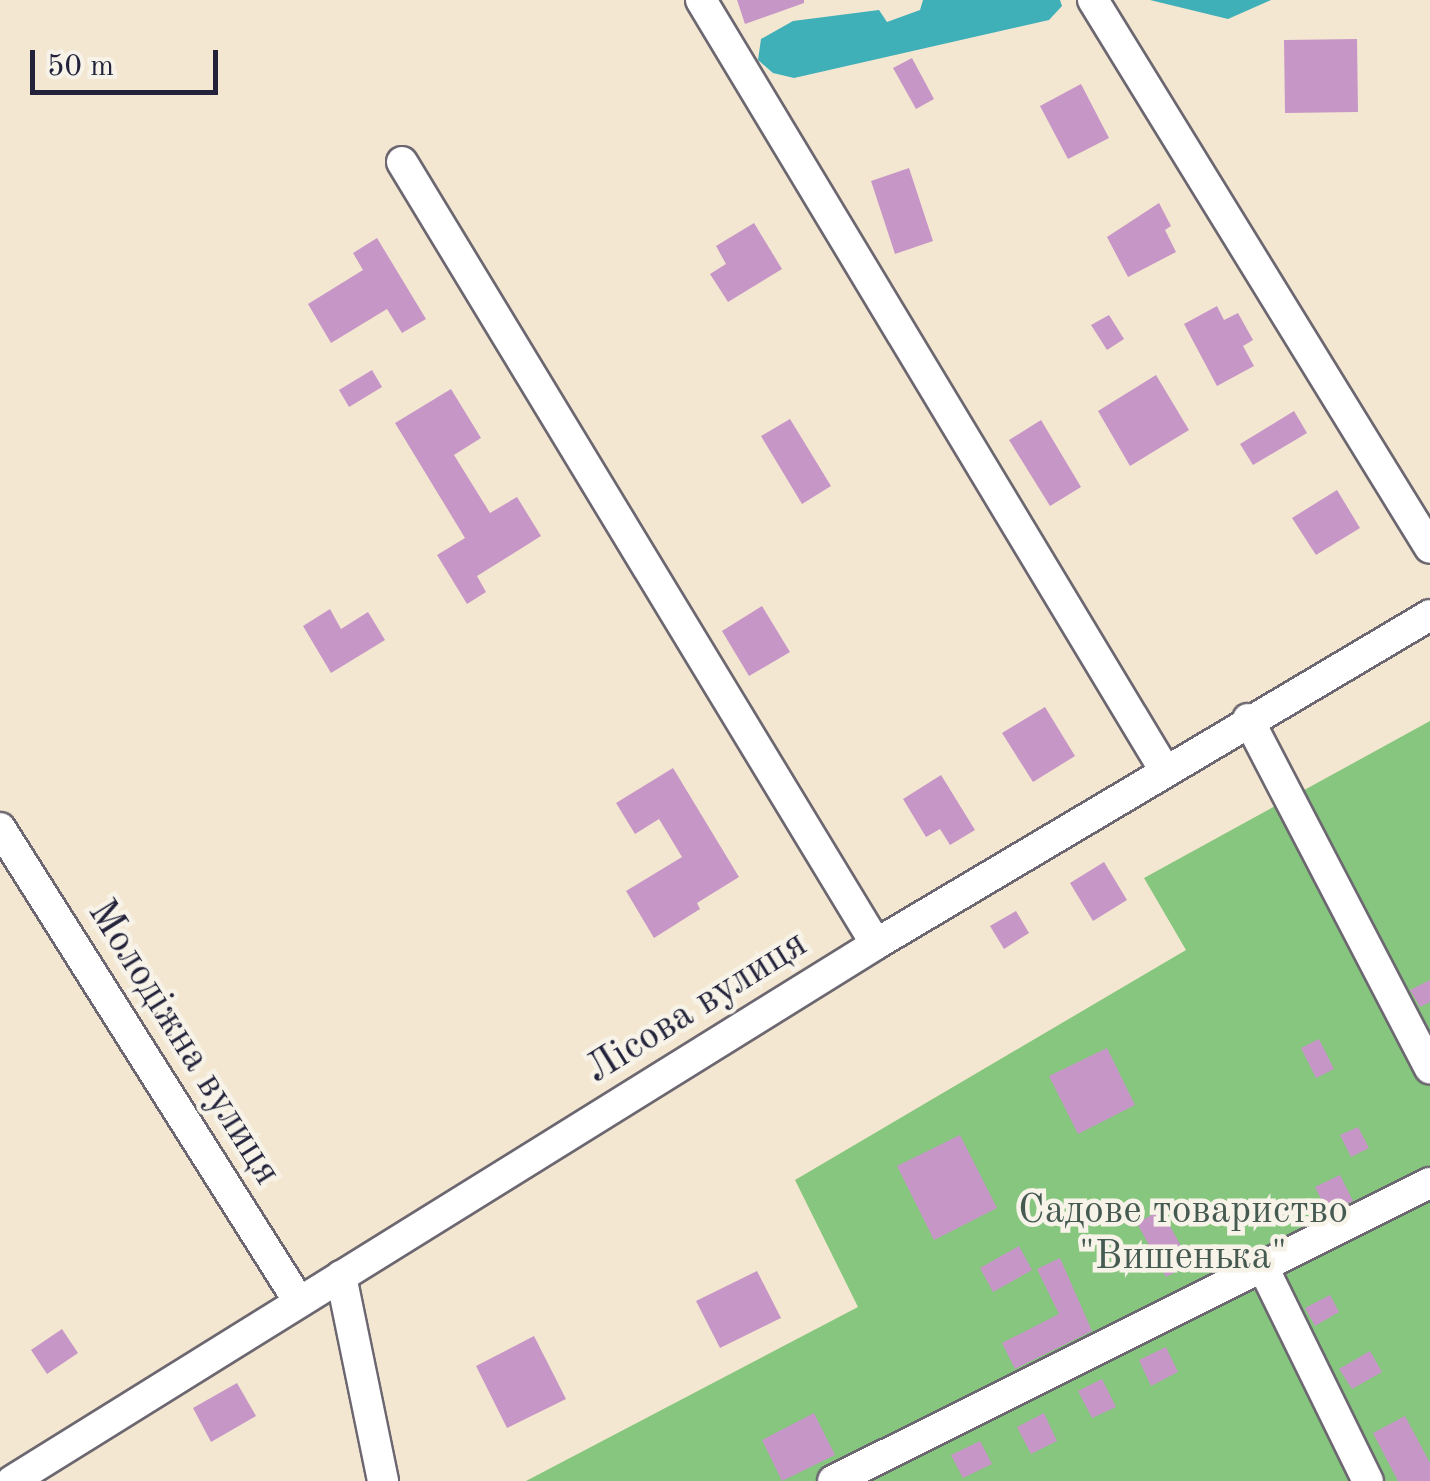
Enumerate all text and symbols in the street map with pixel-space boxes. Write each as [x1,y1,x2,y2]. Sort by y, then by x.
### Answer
scale bar [35,30,222,92]
text: 50 m [47,52,114,82]
street label: Молодіжна вулиця [76,892,290,1194]
street label: Лісова вулиця [577,921,817,1095]
park label: Садове товариство "Вишенька" [1018,1188,1348,1282]

